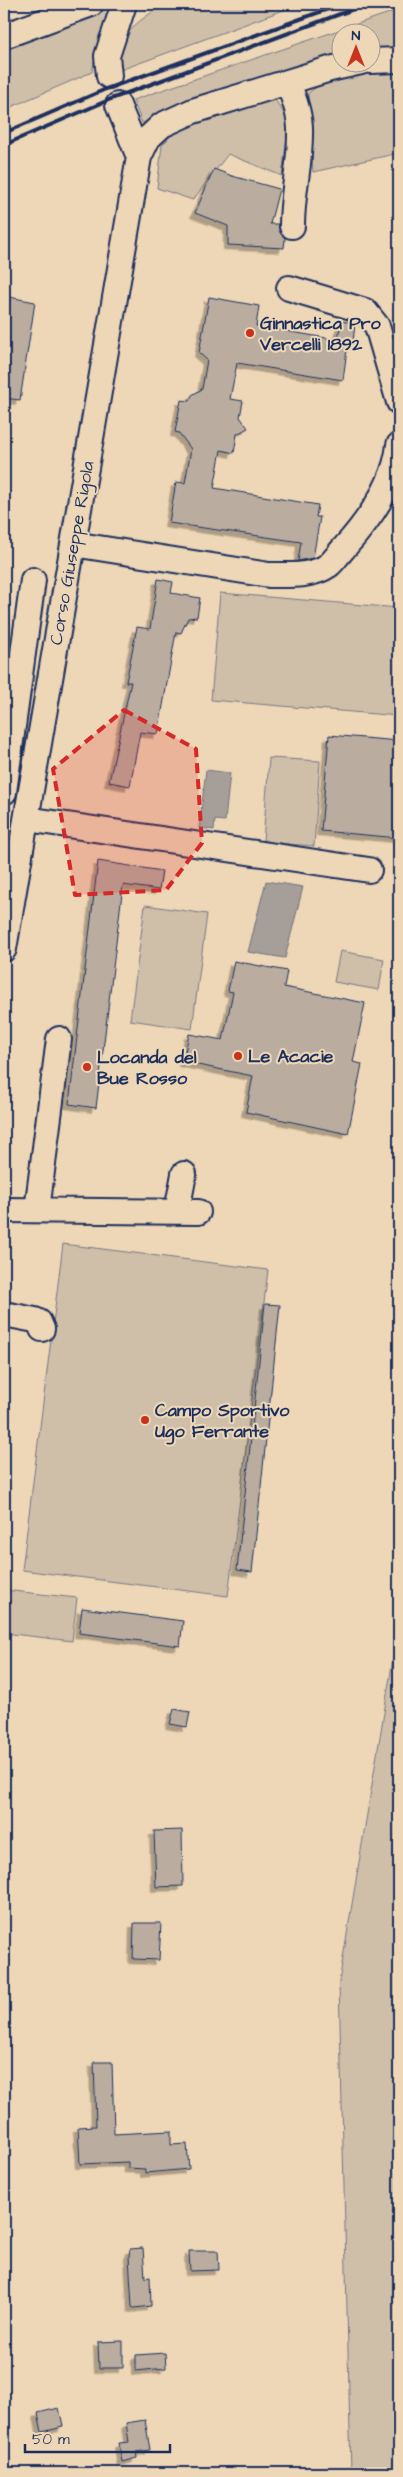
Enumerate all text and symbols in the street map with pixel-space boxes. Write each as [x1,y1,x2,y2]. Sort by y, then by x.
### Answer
north arrow [330,22,380,72]
text: N [352,26,361,46]
place label: Ginnastica Pro Vercelli 1892 [259,311,382,357]
marker: Ginnastica Pro Vercelli 1892 [244,327,256,339]
street label: Corso Giuseppe Rigola [44,459,101,647]
place label: Le Acacie [248,1044,334,1069]
place label: Locanda del Bue Rosso [97,1045,197,1091]
marker: Le Acacie [232,1050,244,1062]
marker: Locanda del Bue Rosso [81,1061,93,1073]
place label: Campo Sportivo Ugo Ferrante [155,1398,290,1445]
marker: Campo Sportivo Ugo Ferrante [139,1414,151,1426]
scale bar [25,2422,170,2454]
text: 50 m [32,2429,70,2450]

